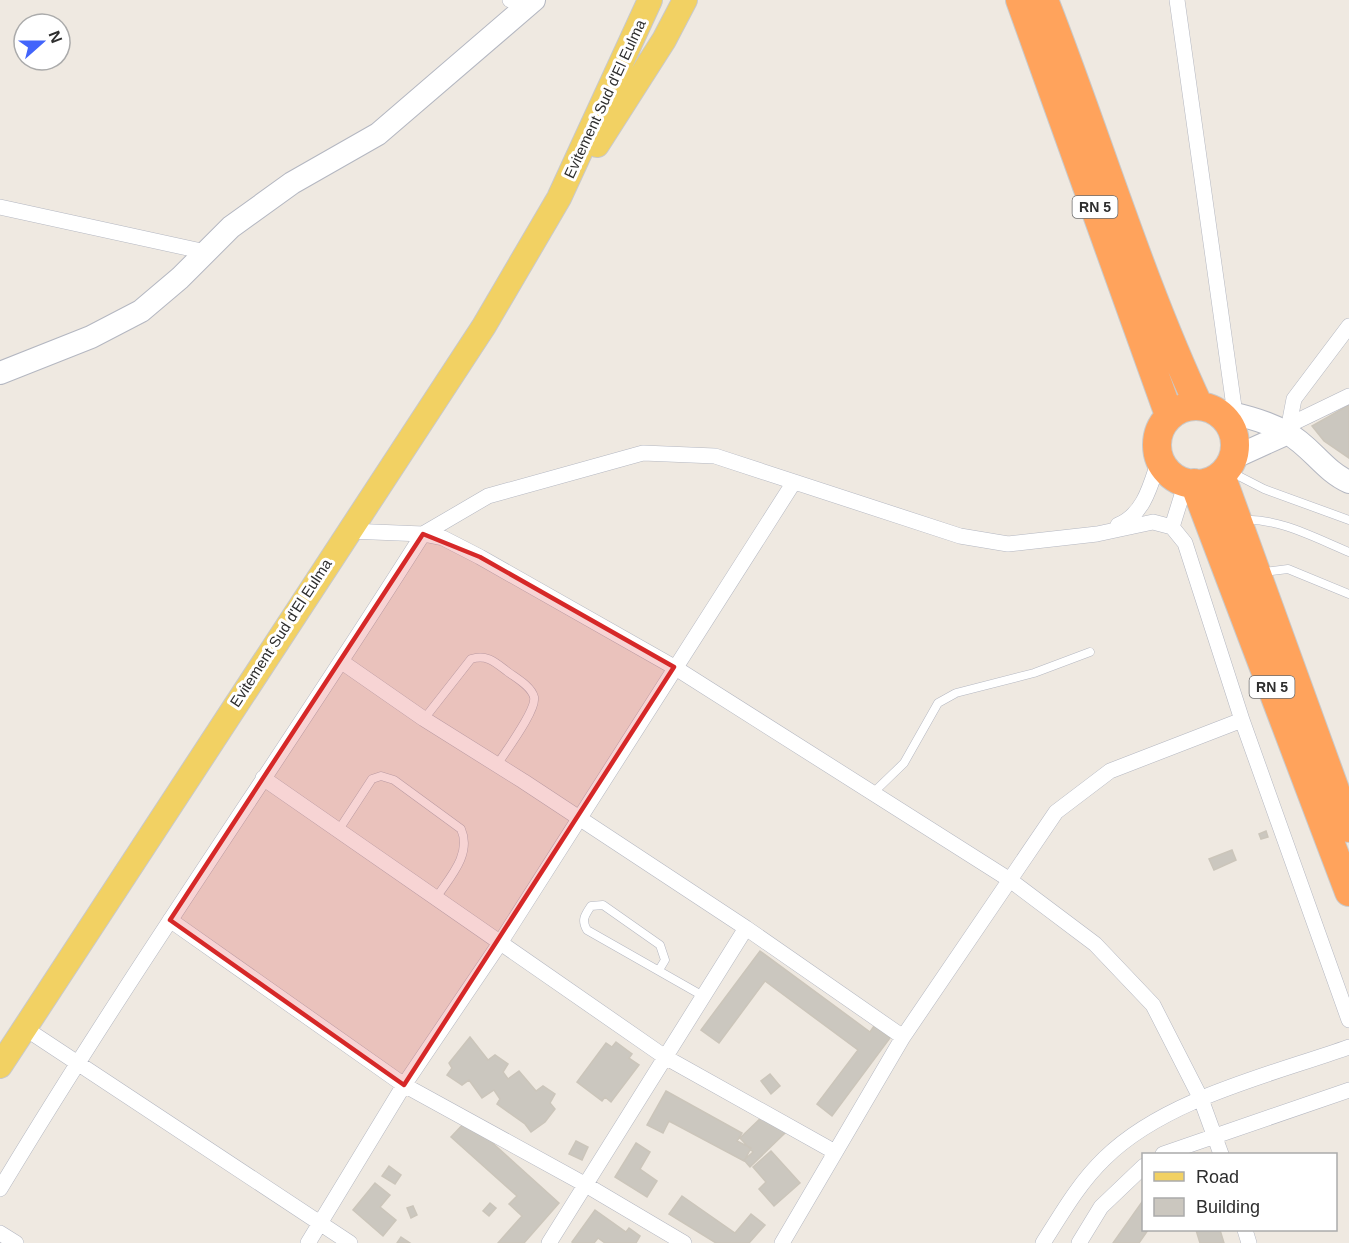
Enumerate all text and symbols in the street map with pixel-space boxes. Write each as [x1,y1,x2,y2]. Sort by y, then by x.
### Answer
north arrow [12,12,72,72]
street label: Evitement Sud d'El Eulma [560,16,649,181]
text: N [46,28,66,45]
road number: RN 5 [1072,196,1118,218]
street label: Evitement Sud d'El Eulma [226,555,335,710]
road number: RN 5 [1250,676,1294,698]
legend [1142,1153,1337,1231]
text: Road [1196,1167,1239,1187]
text: Building [1196,1197,1260,1217]

